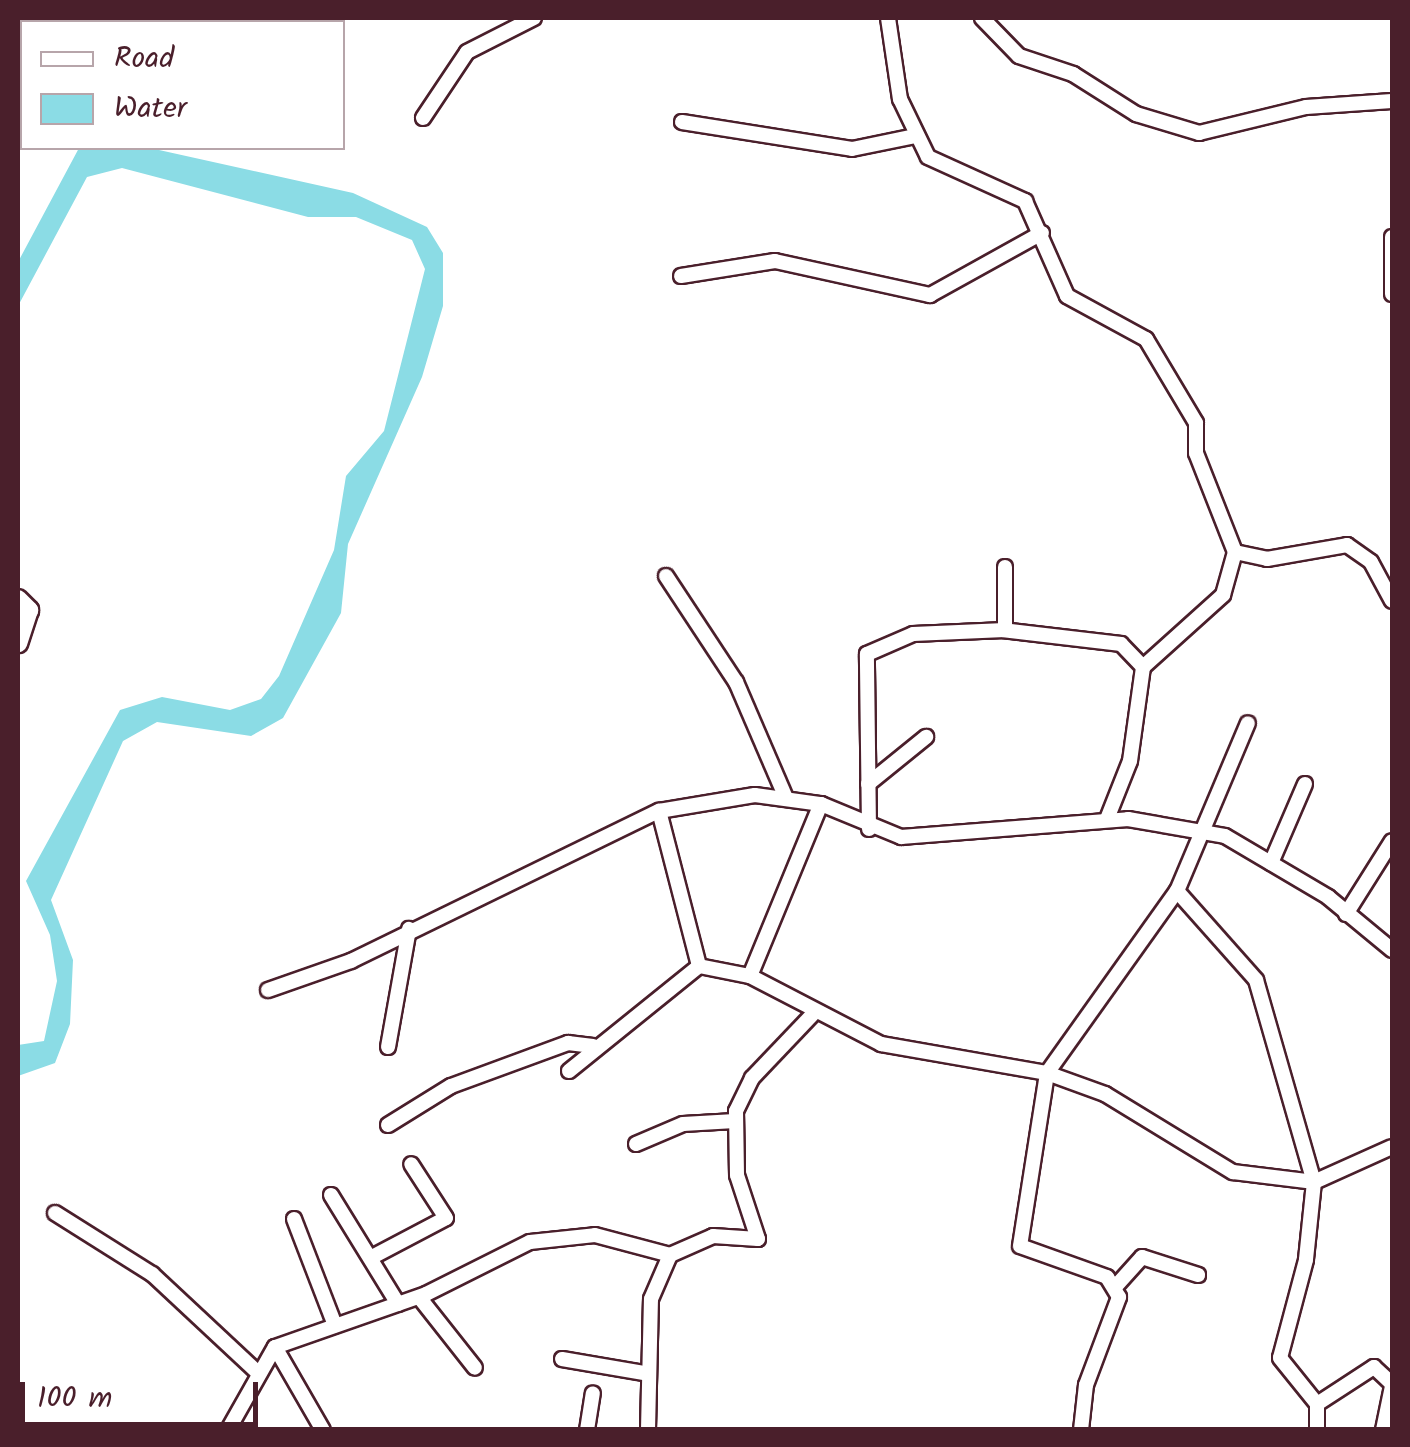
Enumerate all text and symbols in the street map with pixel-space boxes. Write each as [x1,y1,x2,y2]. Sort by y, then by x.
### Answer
legend [20,20,345,150]
text: Road [114,35,174,83]
text: Water [114,85,187,133]
scale bar [25,1362,262,1424]
text: 100 m [37,1375,112,1423]

